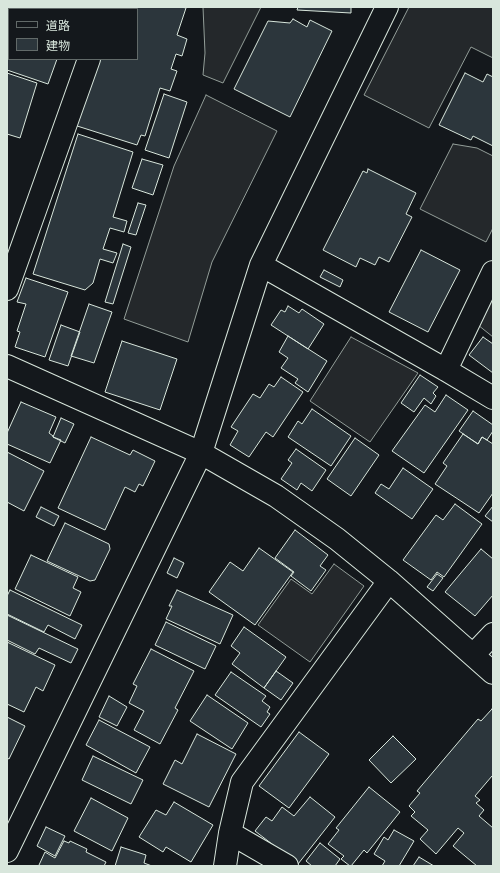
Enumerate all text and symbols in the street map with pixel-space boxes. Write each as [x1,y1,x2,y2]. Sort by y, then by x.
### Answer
legend [8,8,138,60]
text: 道路 [46,18,70,33]
text: 建物 [46,38,70,53]

